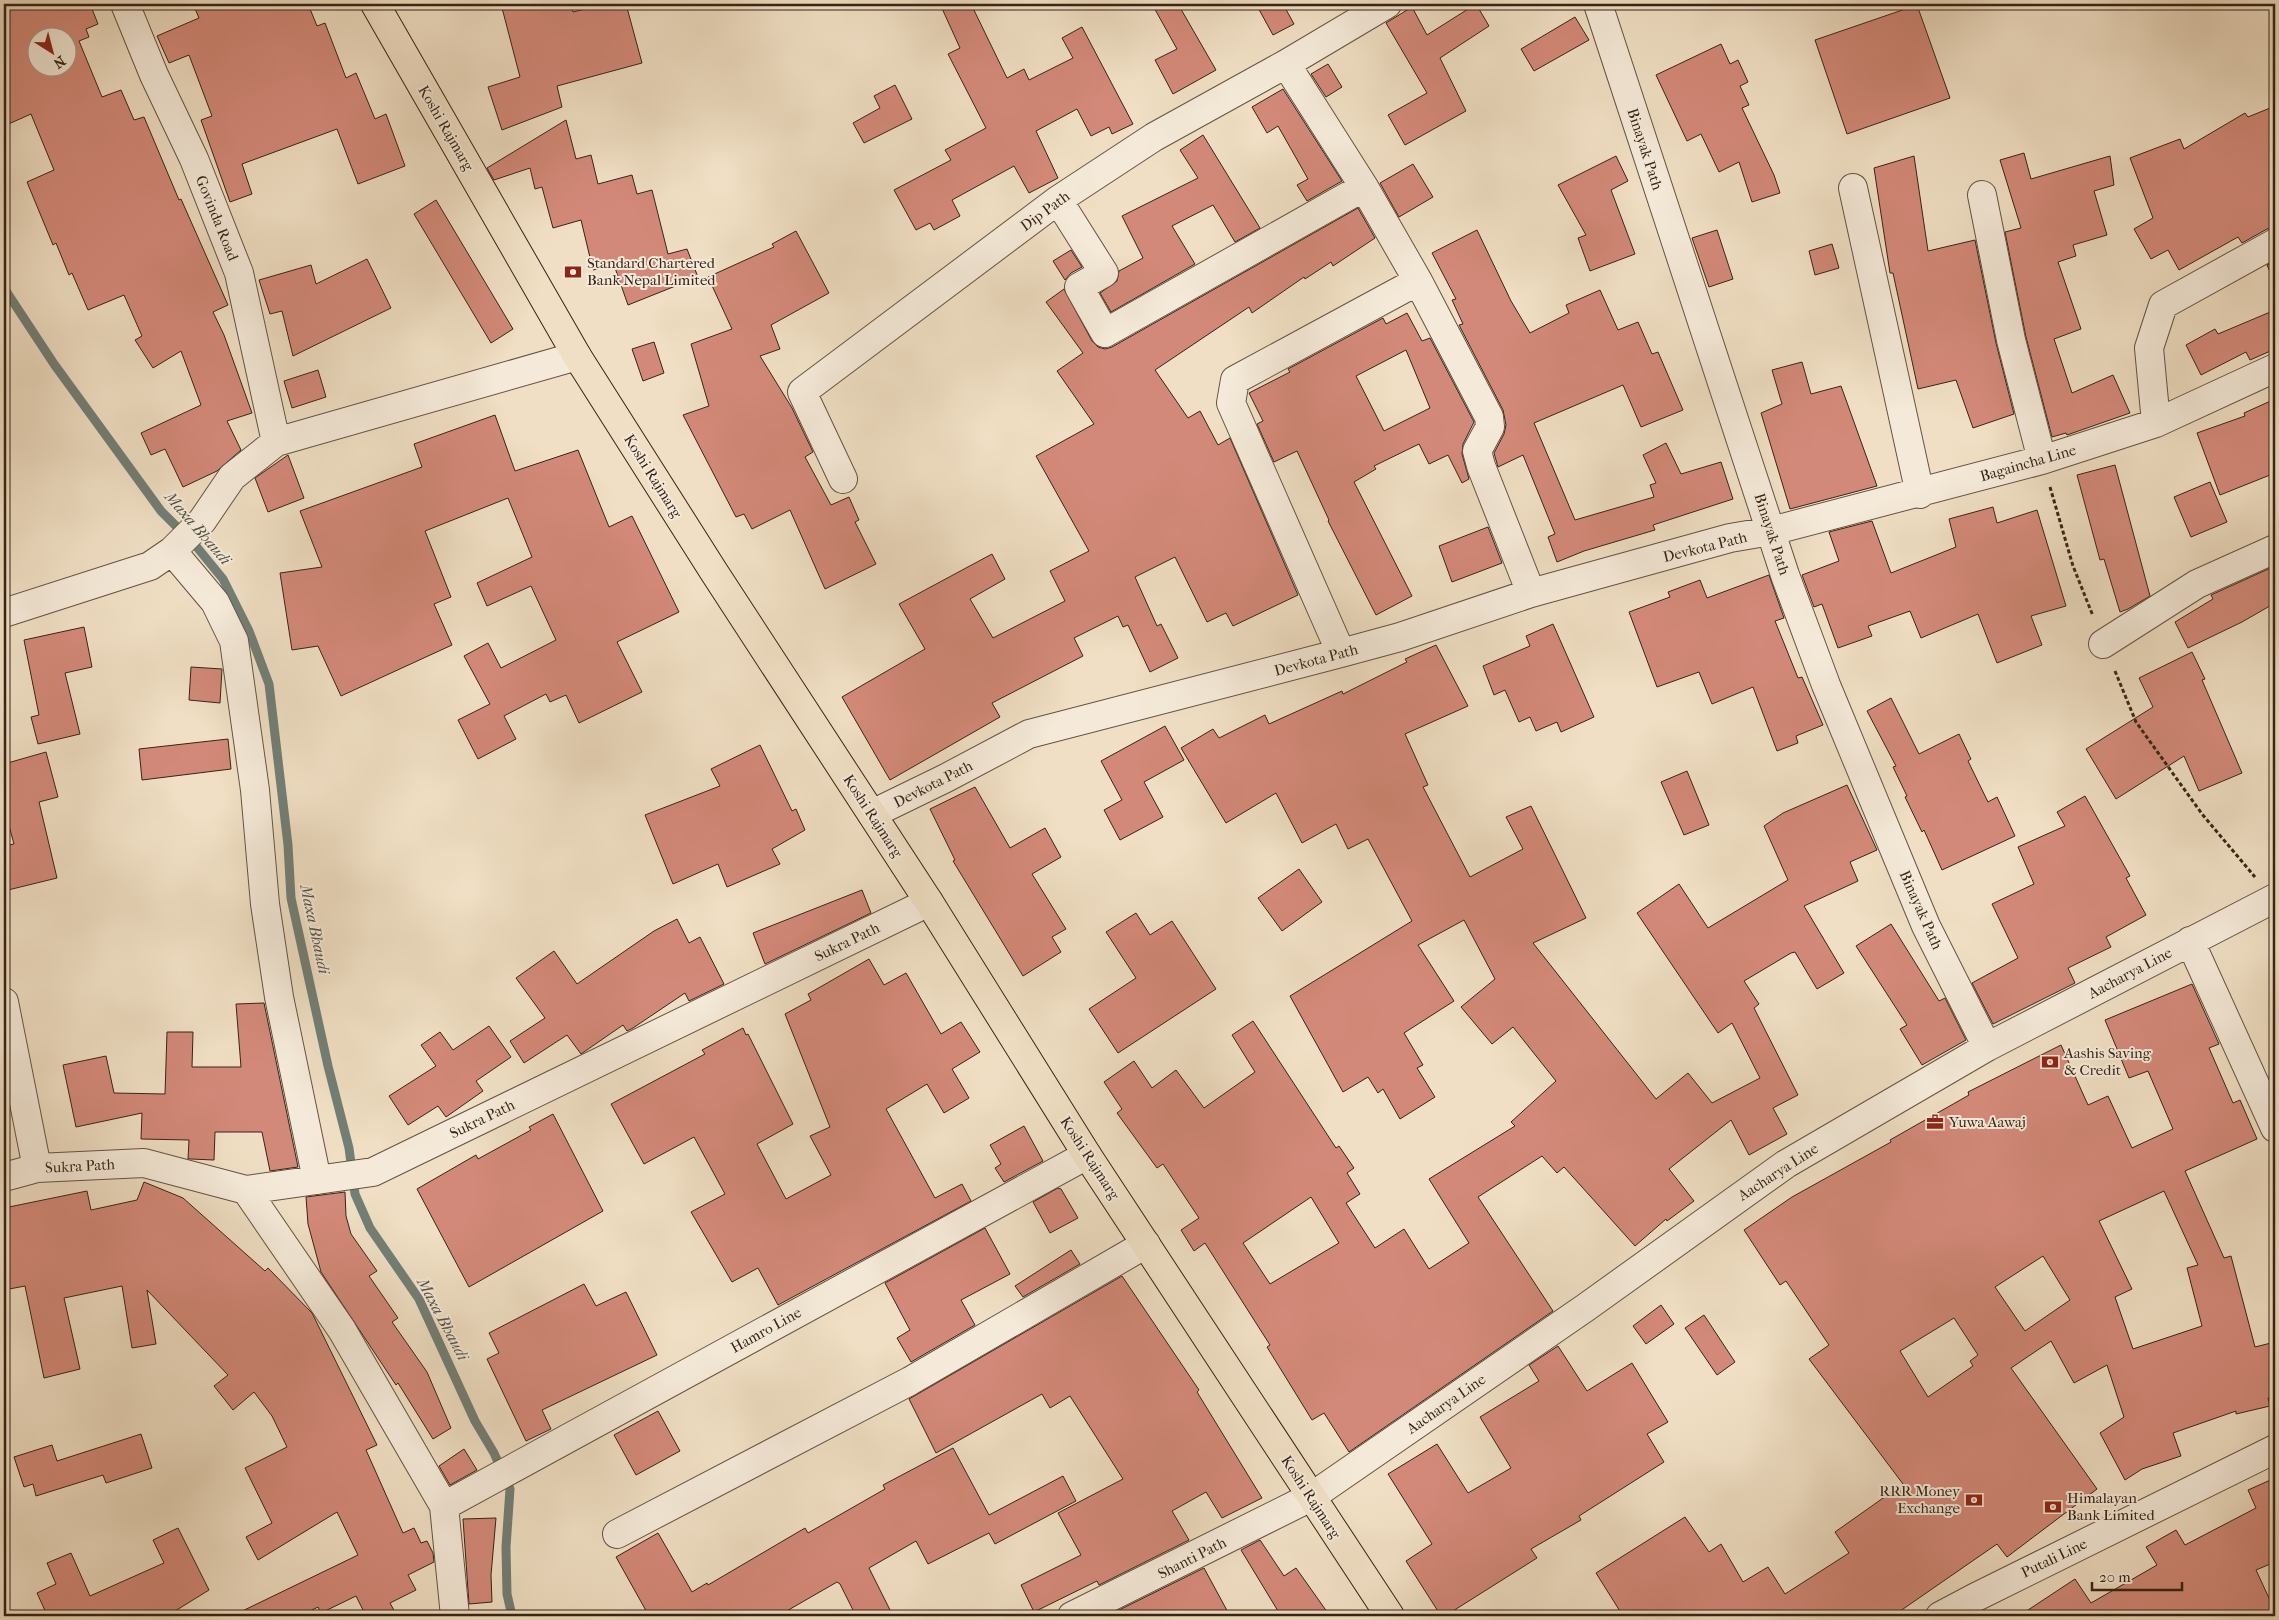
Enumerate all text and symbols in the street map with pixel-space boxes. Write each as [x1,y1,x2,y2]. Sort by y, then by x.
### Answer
north arrow [28,28,78,78]
text: N [50,52,69,72]
street label: Koshi Rajmarg [414,82,478,175]
street label: Binayak Path [1623,106,1667,193]
street label: Govinda Road [192,173,243,264]
street label: Dip Path [1017,187,1074,235]
place label: Standard Chartered Bank Nepal Limited [587,254,716,289]
bank icon: Standard Chartered Bank Nepal Limited [563,262,583,282]
street label: Koshi Rajmarg [620,431,686,522]
street label: Bagaincha Line [1978,440,2079,485]
water label: Maxa Bhaudi [160,487,236,570]
street label: Binayak Path [1750,491,1794,578]
street label: Devkota Path [1661,528,1750,566]
street label: Devkota Path [1272,640,1361,680]
street label: Devkota Path [891,756,976,812]
street label: Koshi Rajmarg [839,771,907,862]
street label: Binayak Path [1896,868,1947,953]
water label: Maxa Bhaudi [296,882,334,977]
street label: Sukra Path [812,918,883,965]
street label: Aacharya Line [2084,943,2176,1003]
place label: Aashis Saving & Credit [2063,1044,2152,1079]
bank icon: Aashis Saving & Credit [2040,1052,2060,1072]
street label: Sukra Path [447,1095,518,1142]
office icon: Yuwa Aawaj [1925,1112,1945,1132]
street label: Koshi Rajmarg [1056,1113,1124,1204]
place label: Yuwa Aawaj [1948,1113,2026,1131]
street label: Aacharya Line [1734,1139,1822,1205]
street label: Sukra Path [45,1155,116,1177]
water label: Maxa Bhaudi [413,1274,473,1365]
street label: Hamro Line [728,1303,805,1357]
street label: Aacharya Line [1402,1370,1489,1438]
street label: Koshi Rajmarg [1277,1452,1345,1543]
place label: RRR Money Exchange [1879,1482,1961,1517]
place label: Himalayan Bank Limited [2067,1489,2155,1524]
bank icon: RRR Money Exchange [1964,1490,1984,1510]
bank icon: Himalayan Bank Limited [2043,1497,2063,1517]
street label: Shanti Path [1155,1533,1230,1583]
street label: Putali Line [2018,1534,2090,1582]
scale bar [2092,1560,2182,1592]
text: 20 m [2099,1568,2131,1586]

